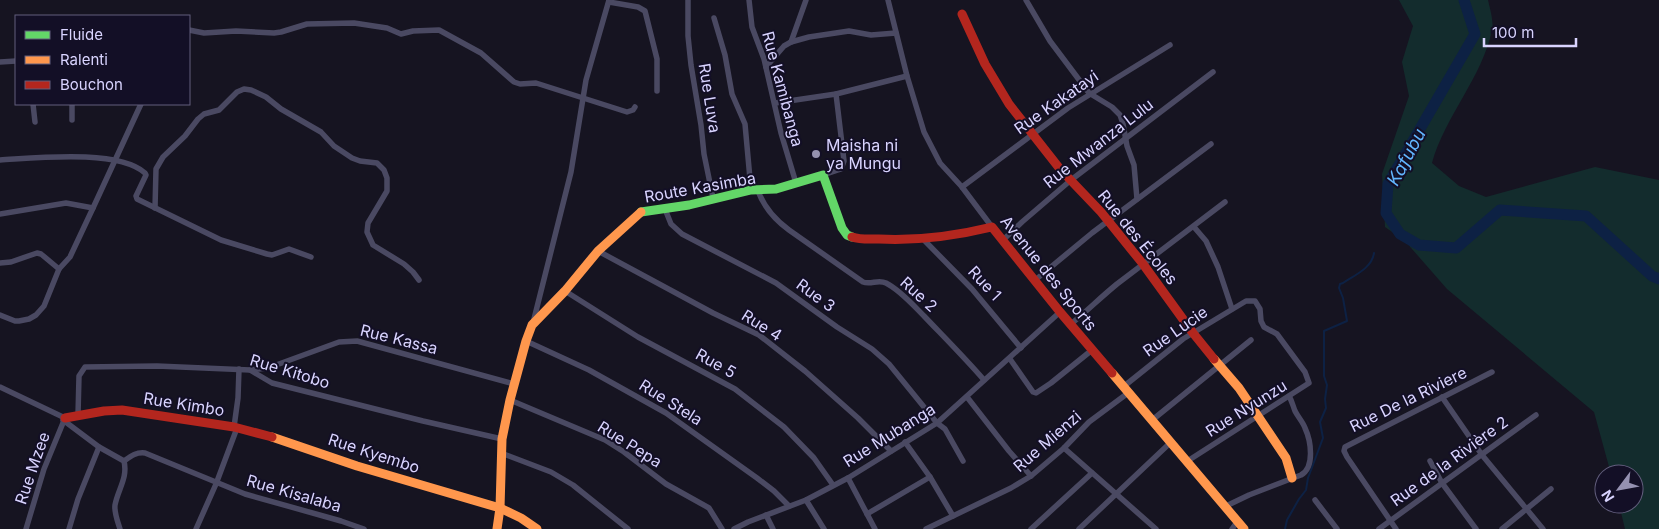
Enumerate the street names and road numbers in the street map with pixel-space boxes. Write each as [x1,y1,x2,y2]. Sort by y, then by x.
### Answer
street label: Rue Kamibanga [758,29,808,149]
street label: Rue Luva [695,62,725,134]
street label: Rue Kakatayi [1010,66,1102,138]
street label: Rue Mwanza Lulu [1039,94,1157,192]
street label: Route Kasimba [643,167,757,207]
street label: Rue des Écoles [1094,186,1182,288]
street label: Avenue des Sports [996,211,1102,335]
street label: Rue 1 [964,262,1006,304]
street label: Rue 2 [896,272,942,316]
street label: Rue 3 [793,274,839,316]
street label: Rue Lucie [1139,301,1211,361]
street label: Rue 4 [738,305,786,345]
street label: Rue Kassa [358,320,440,358]
street label: Rue 5 [692,344,740,382]
street label: Rue Kitobo [248,349,332,393]
street label: Rue De la Riviere [1346,362,1470,436]
street label: Rue Stela [636,375,706,429]
street label: Rue Nyunzu [1202,375,1290,441]
street label: Rue Kimbo [142,388,226,420]
street label: Rue Mubanga [839,399,939,471]
street label: Rue Mienzi [1009,406,1085,476]
street label: Rue de la Rivière 2 [1386,412,1512,510]
street label: Rue Pepa [594,416,666,472]
street label: Rue Mzee [10,429,54,507]
street label: Rue Kyembo [326,429,422,477]
street label: Rue Kisalaba [244,470,344,516]

